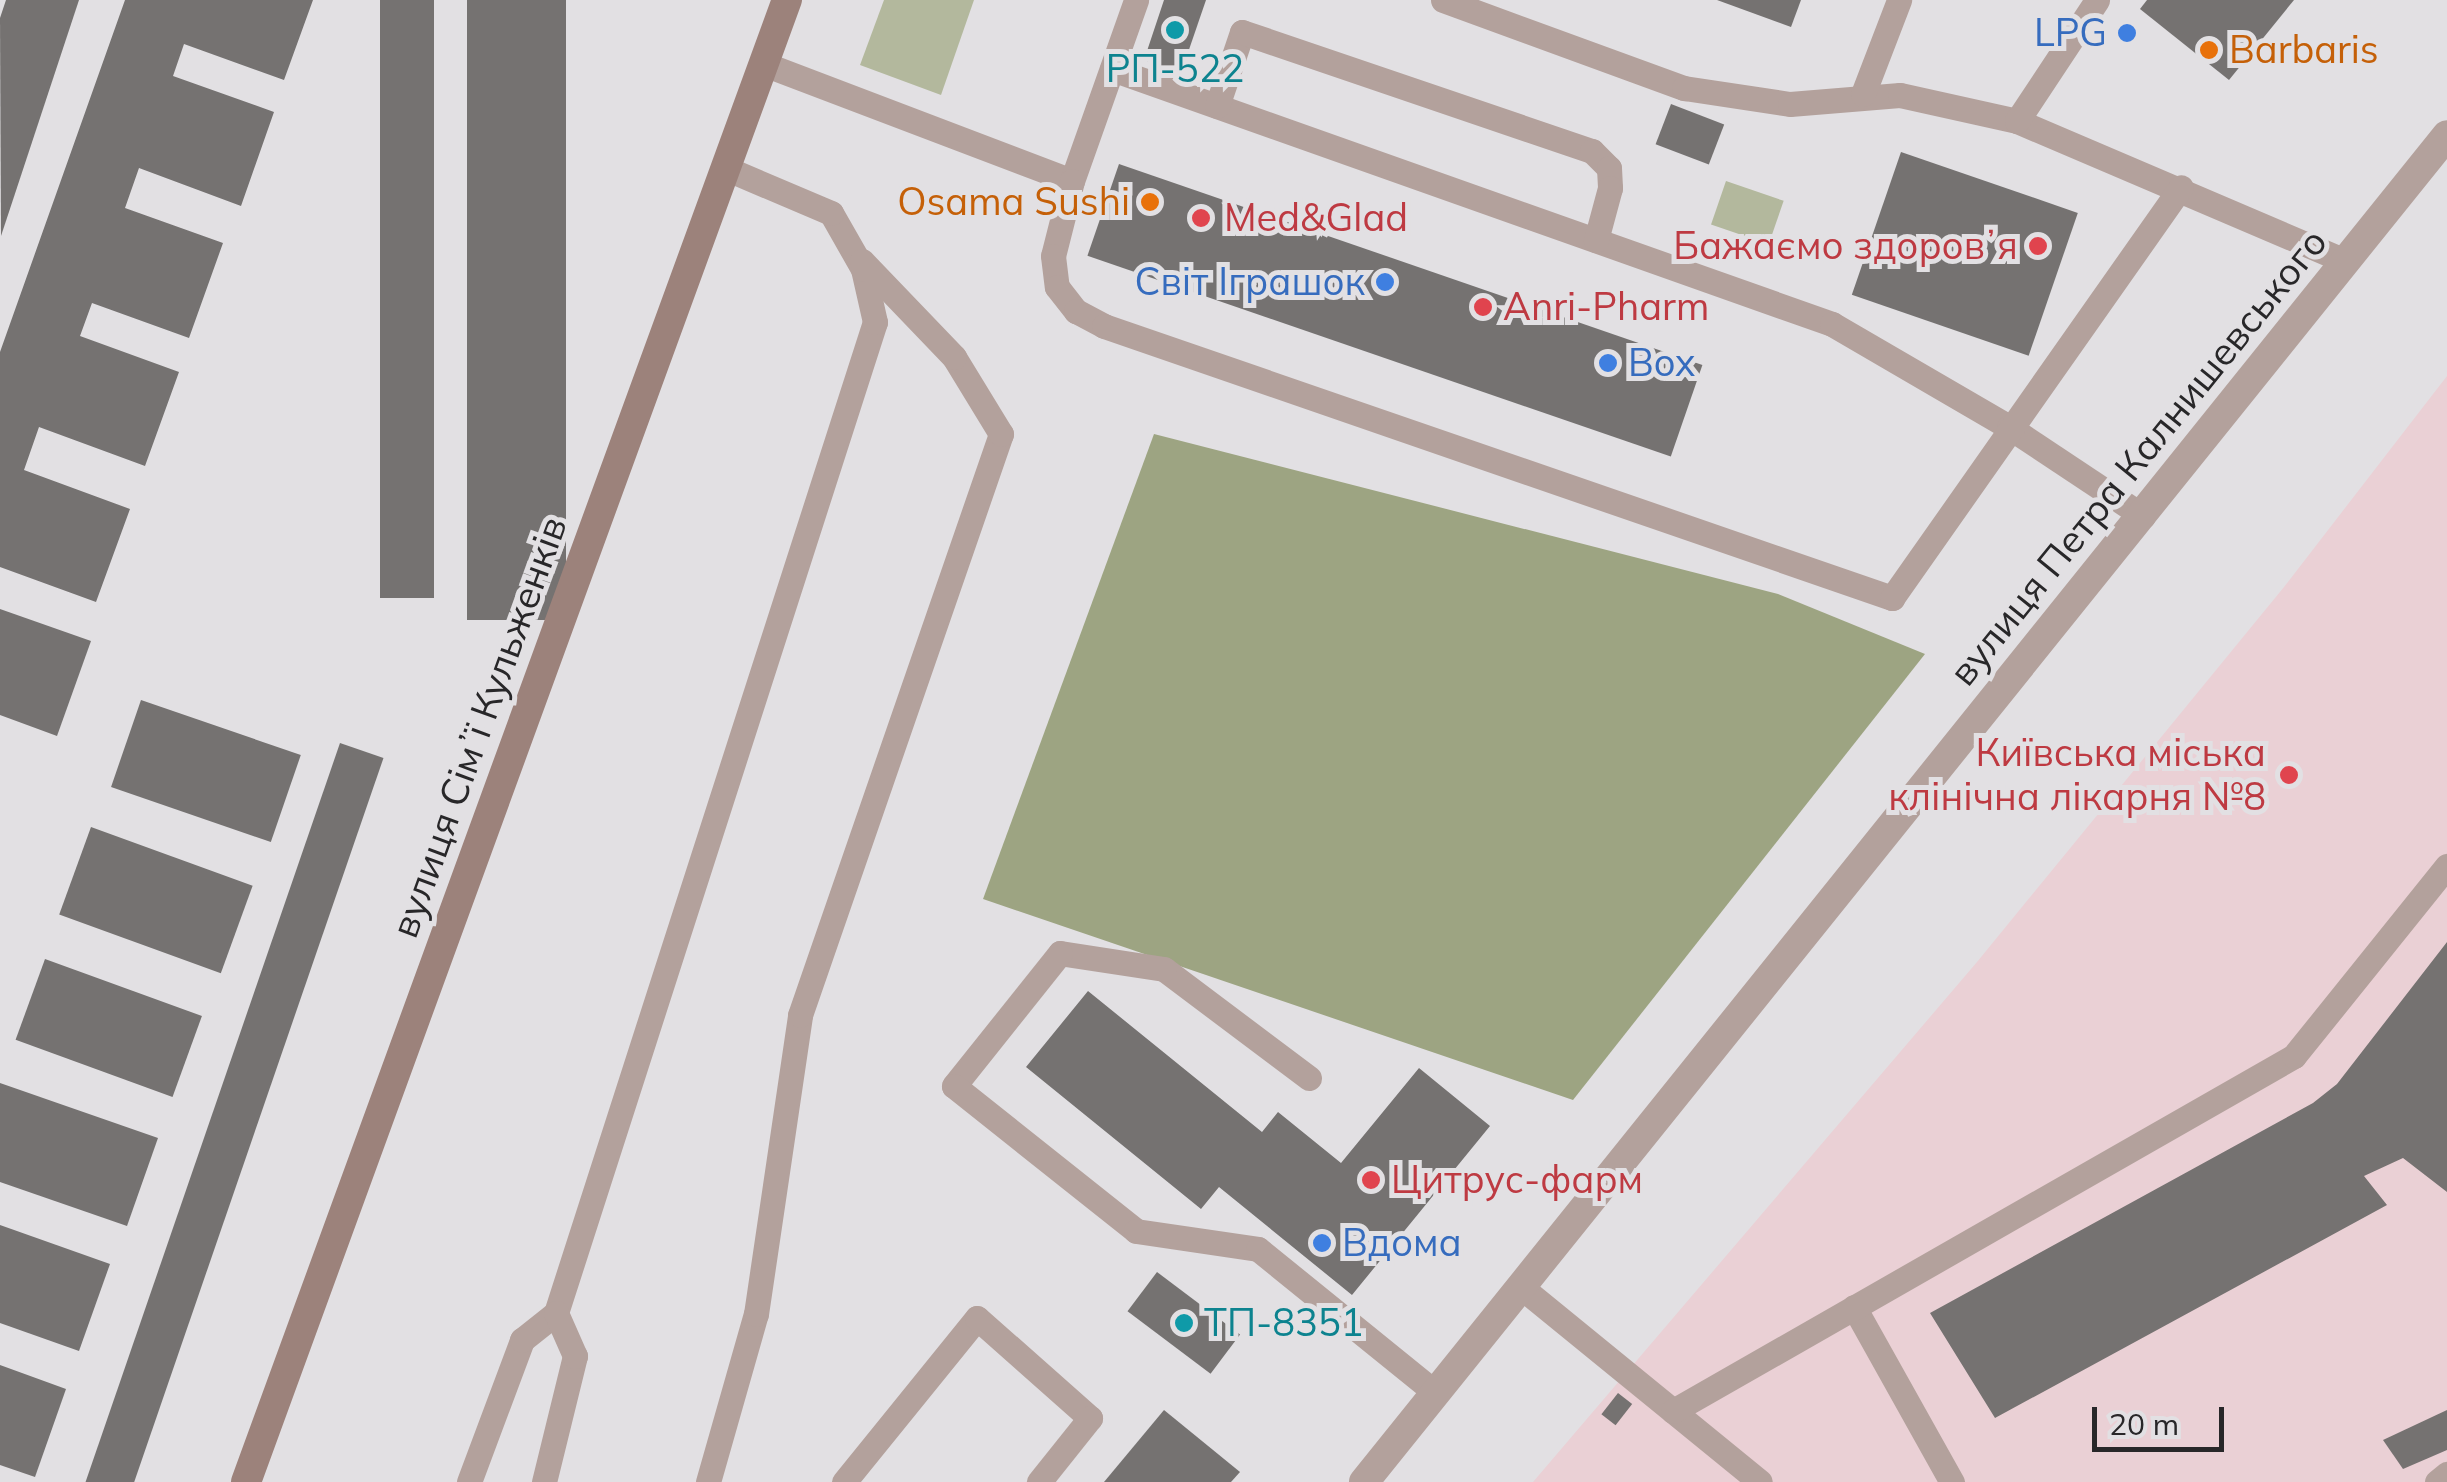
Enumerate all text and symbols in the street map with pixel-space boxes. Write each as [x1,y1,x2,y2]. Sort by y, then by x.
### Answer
place label: LPG [2034,10,2107,56]
marker: РП-522 [1164,19,1186,41]
marker: LPG [2116,22,2138,44]
place label: Barbaris [2229,27,2379,73]
marker: Barbaris [2198,39,2220,61]
place label: РП-522 [1106,46,1244,92]
place label: Osama Sushi [897,179,1130,225]
marker: Osama Sushi [1139,191,1161,213]
place label: Med&Glad [1224,195,1408,241]
marker: Med&Glad [1188,205,1214,231]
street label: вулиця Петра Калнишевського [1940,220,2336,694]
place label: Бажаємо здоровʼя [1673,223,2018,269]
marker: Бажаємо здоровʼя [2027,235,2049,257]
place label: Світ Іграшок [1134,259,1365,305]
marker: Світ Іграшок [1374,271,1396,293]
place label: Anri-Pharm [1503,284,1709,330]
marker: Anri-Pharm [1472,296,1494,318]
place label: Box [1628,340,1695,386]
marker: Box [1597,352,1619,374]
street label: вулиця Сімʼї Кульженків [382,510,576,944]
place label: Київська міська клінічна лікарня №8 [1888,730,2266,819]
marker: Київська міська клінічна лікарня №8 [2276,762,2302,788]
place label: Цитрус-фарм [1391,1157,1643,1203]
marker: Цитрус-фарм [1360,1169,1382,1191]
place label: Вдома [1342,1220,1462,1266]
marker: Вдома [1311,1232,1333,1254]
place label: ТП-8351 [1204,1300,1363,1346]
marker: ТП-8351 [1173,1312,1195,1334]
scale bar [2097,1387,2230,1449]
text: 20 m [2109,1405,2179,1443]

